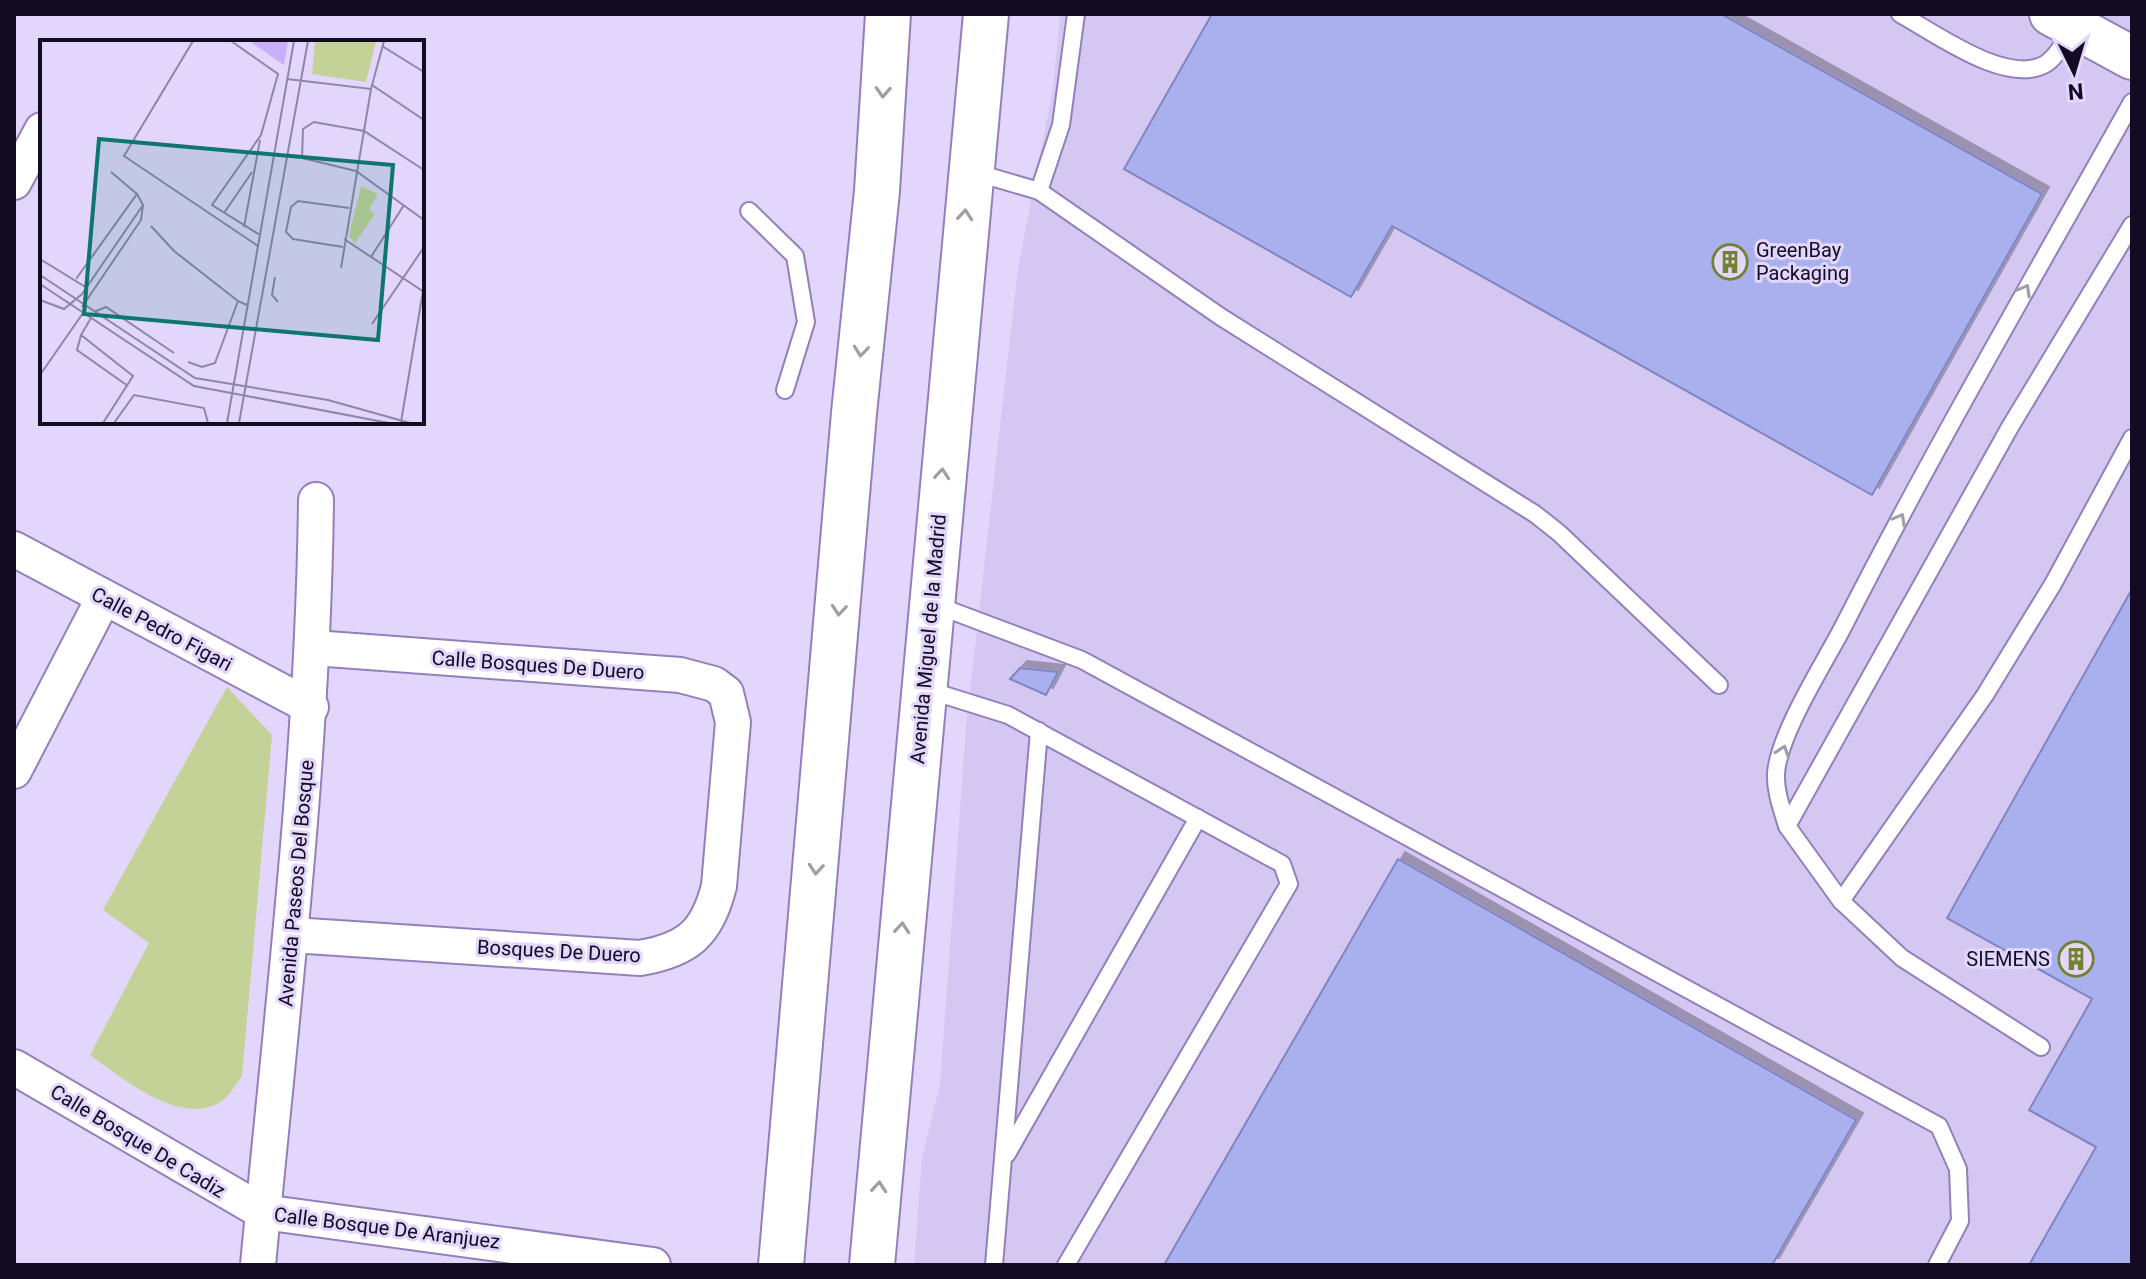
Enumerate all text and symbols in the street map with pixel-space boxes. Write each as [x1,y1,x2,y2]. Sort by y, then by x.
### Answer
north arrow [2034,32,2114,112]
inset map [40,40,424,424]
text: N [2067,78,2085,105]
one-way arrow [875,86,892,99]
one-way arrow [956,208,973,221]
place label: GreenBay Packaging [1756,238,1849,285]
building icon: GreenBay Packaging [1711,243,1749,281]
one-way arrow [2015,284,2030,299]
one-way arrow [852,345,869,358]
one-way arrow [933,467,950,480]
one-way arrow [1891,512,1906,527]
street label: Avenida Miguel de la Madrid [905,513,951,765]
street label: Calle Pedro Figari [87,582,237,676]
one-way arrow [831,604,848,617]
street label: Calle Bosques De Duero [431,646,645,684]
one-way arrow [1774,744,1790,758]
street label: Avenida Paseos Del Bosque [273,759,319,1007]
one-way arrow [808,863,825,876]
one-way arrow [893,921,910,934]
street label: Bosques De Duero [477,935,641,967]
building icon: SIEMENS [2057,940,2095,978]
place label: SIEMENS [1966,947,2050,971]
street label: Calle Bosque De Cadiz [46,1079,230,1203]
one-way arrow [870,1180,887,1193]
street label: Calle Bosque De Aranjuez [273,1202,502,1254]

